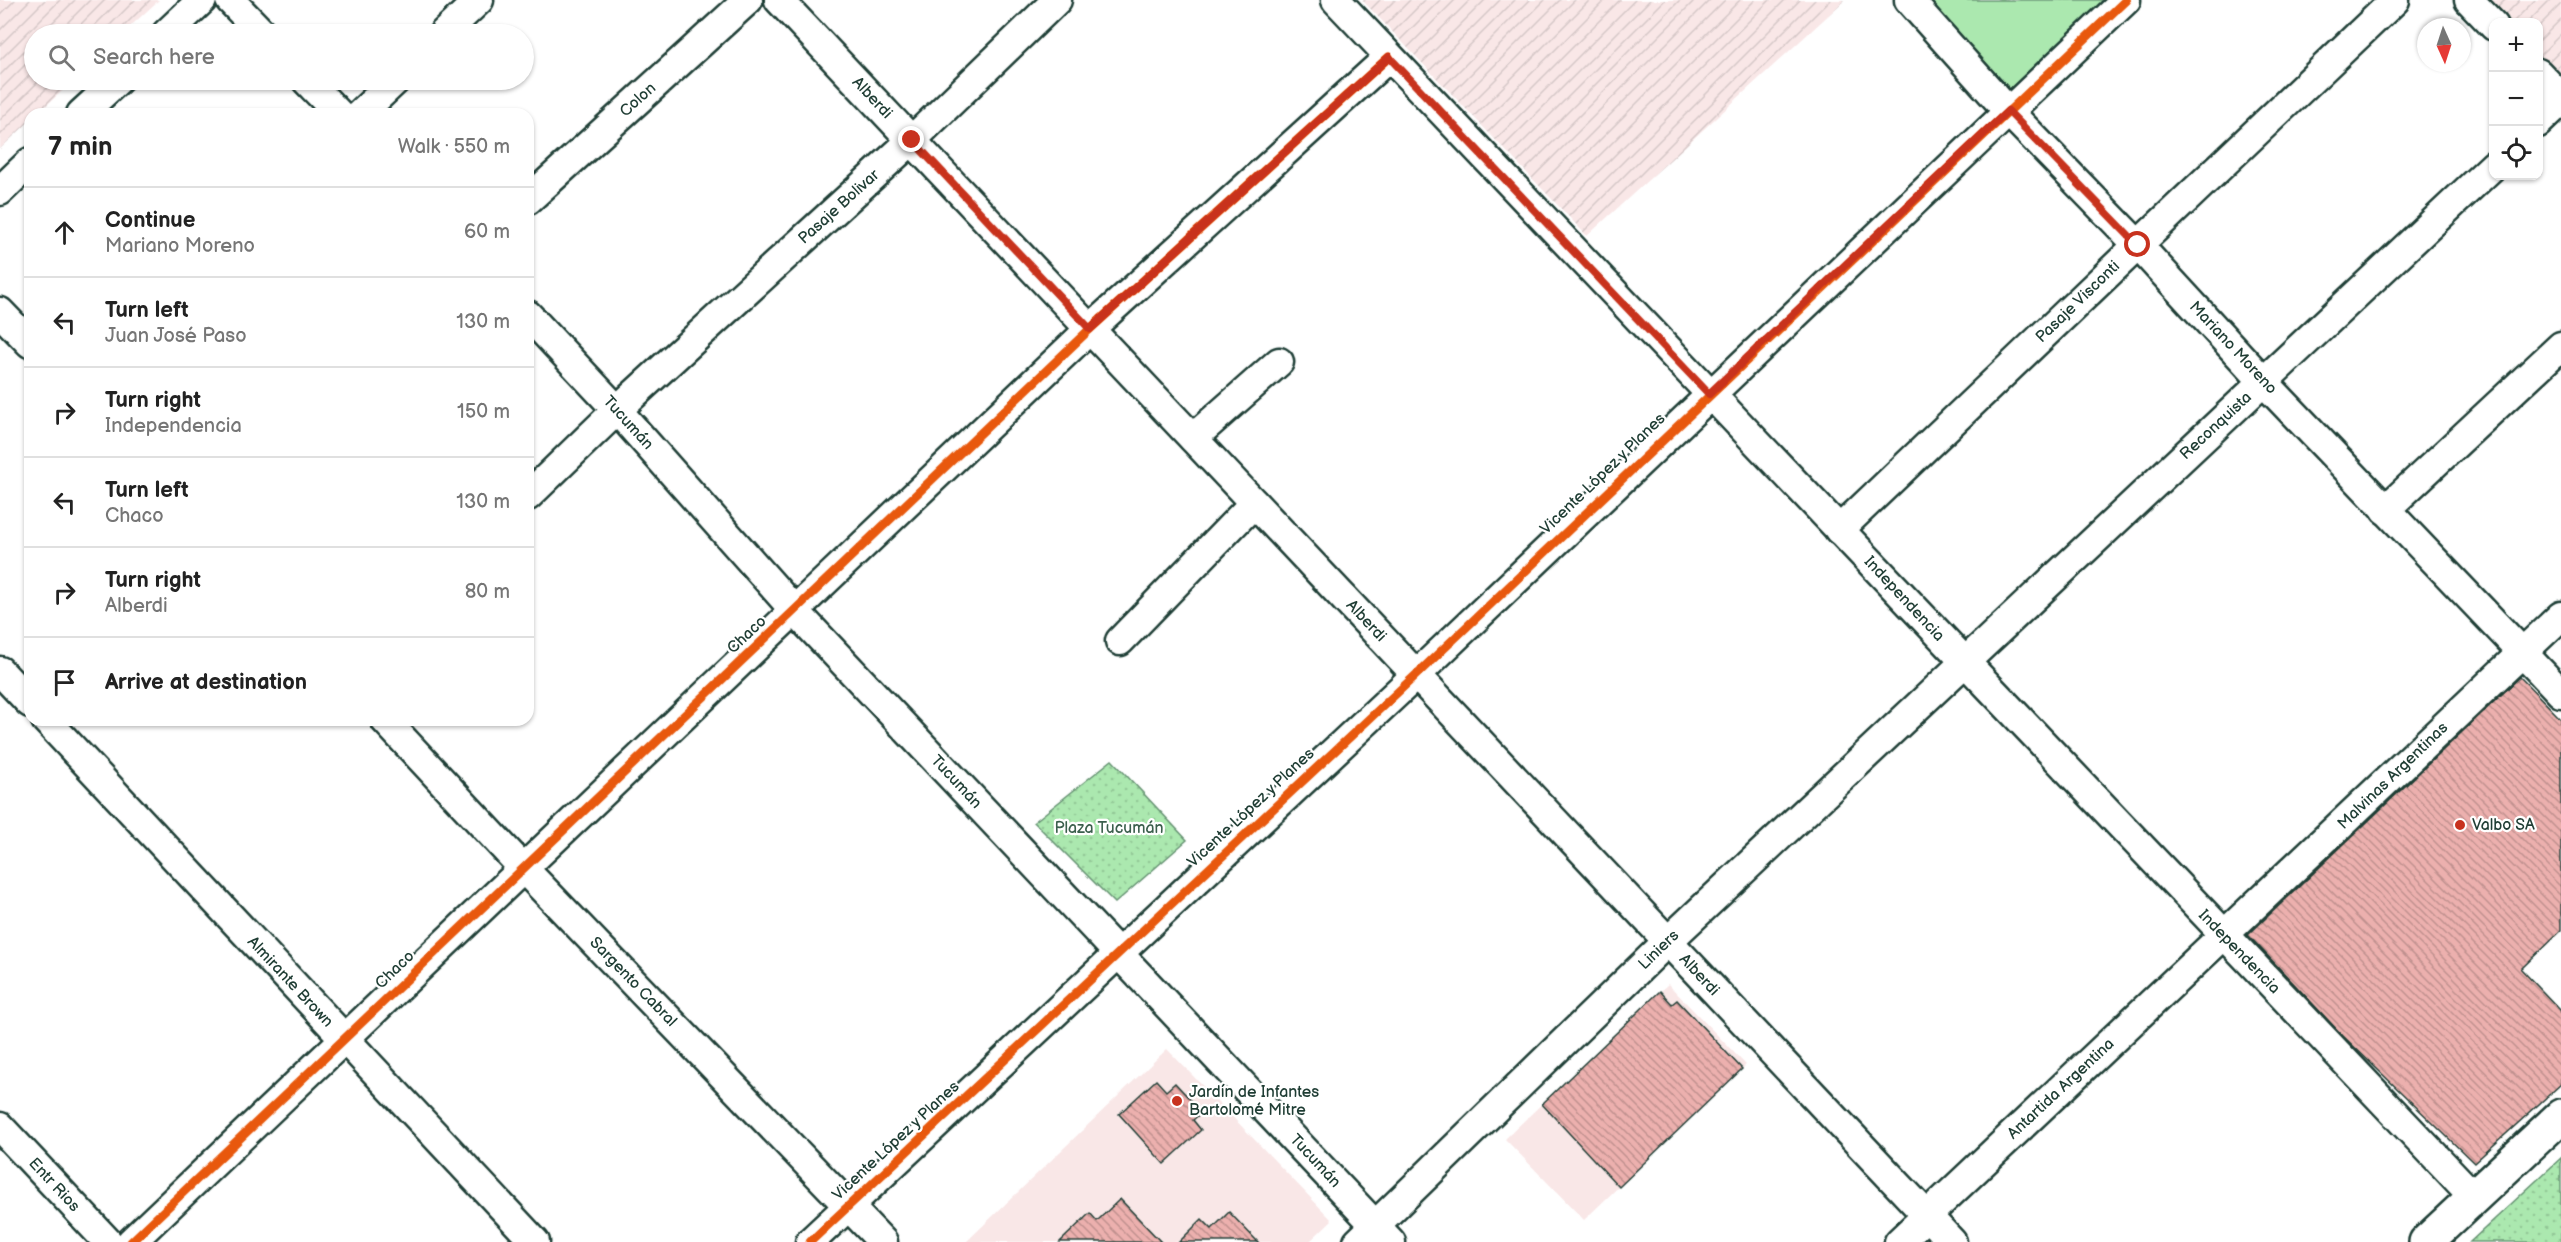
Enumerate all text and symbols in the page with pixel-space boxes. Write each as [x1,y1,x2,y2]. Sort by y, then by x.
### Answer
north arrow [2417,18,2471,72]
map controls [2489,18,2543,180]
button: + [2489,18,2543,72]
search box [24,24,534,90]
icon: search [45,41,78,74]
text: Search here [93,44,215,71]
button: − [2489,72,2543,126]
street label: Alberdi [848,73,896,123]
street label: Colon [616,79,660,121]
route end [898,126,924,152]
button: locate [2489,126,2543,180]
text: 7 min [48,132,112,163]
text: Walk · 550 m [398,135,510,159]
street label: Pasaje Bolivar [795,166,883,248]
text: Continue [105,207,195,234]
icon: ahead [48,216,81,249]
text: 60 m [464,220,510,244]
route start [2124,231,2150,257]
text: Mariano Moreno [105,234,255,258]
street label: Pasaje Visconti [2032,257,2124,347]
text: Turn left [105,297,189,324]
street label: Mariano Moreno [2185,298,2281,398]
icon: left [48,306,81,339]
text: 130 m [456,310,510,334]
text: Juan José Paso [105,324,247,348]
text: Turn right [105,387,201,414]
street label: Reconquista [2176,388,2256,464]
street label: Tucumán [599,392,657,454]
icon: right [48,396,81,429]
text: 150 m [457,400,510,424]
street label: Vicente López y Planes [1537,409,1670,539]
text: Independencia [105,414,242,438]
text: Turn left [105,477,189,504]
icon: left [48,486,81,519]
text: 130 m [456,490,510,514]
text: Chaco [105,504,164,528]
street label: Independencia [1860,553,1948,645]
text: Turn right [105,567,201,594]
icon: right [48,576,81,609]
text: 80 m [465,580,510,604]
text: Alberdi [105,594,168,618]
street label: Alberdi [1342,596,1390,646]
street label: Chaco [723,612,771,658]
icon: arrive [48,666,81,699]
text: Arrive at destination [105,669,307,696]
street label: Malvinas Argentinas [2334,718,2452,833]
street label: Vicente López y Planes [1184,744,1318,872]
street label: Tucumán [927,751,985,813]
place label: Valbo SA [2472,816,2535,835]
marker: Valbo SA [2453,818,2467,832]
park label: Plaza Tucumán [1055,819,1164,838]
street label: Independencia [2194,906,2284,998]
street label: Liniers [1635,926,1683,974]
street label: Almirante Brown [243,933,337,1031]
street label: Sargento Cabral [585,933,681,1031]
street label: Chaco [372,947,418,993]
street label: Alberdi [1675,950,1723,1000]
street label: Antartida Argentina [2004,1035,2118,1143]
street label: Vicente López y Planes [829,1077,963,1205]
place label: Jardín de Infantes Bartolomé Mitre [1189,1083,1319,1120]
marker: Jardín de Infantes Bartolomé Mitre [1170,1094,1184,1108]
street label: Tucumán [1286,1130,1344,1192]
street label: Entr Rios [24,1154,84,1216]

